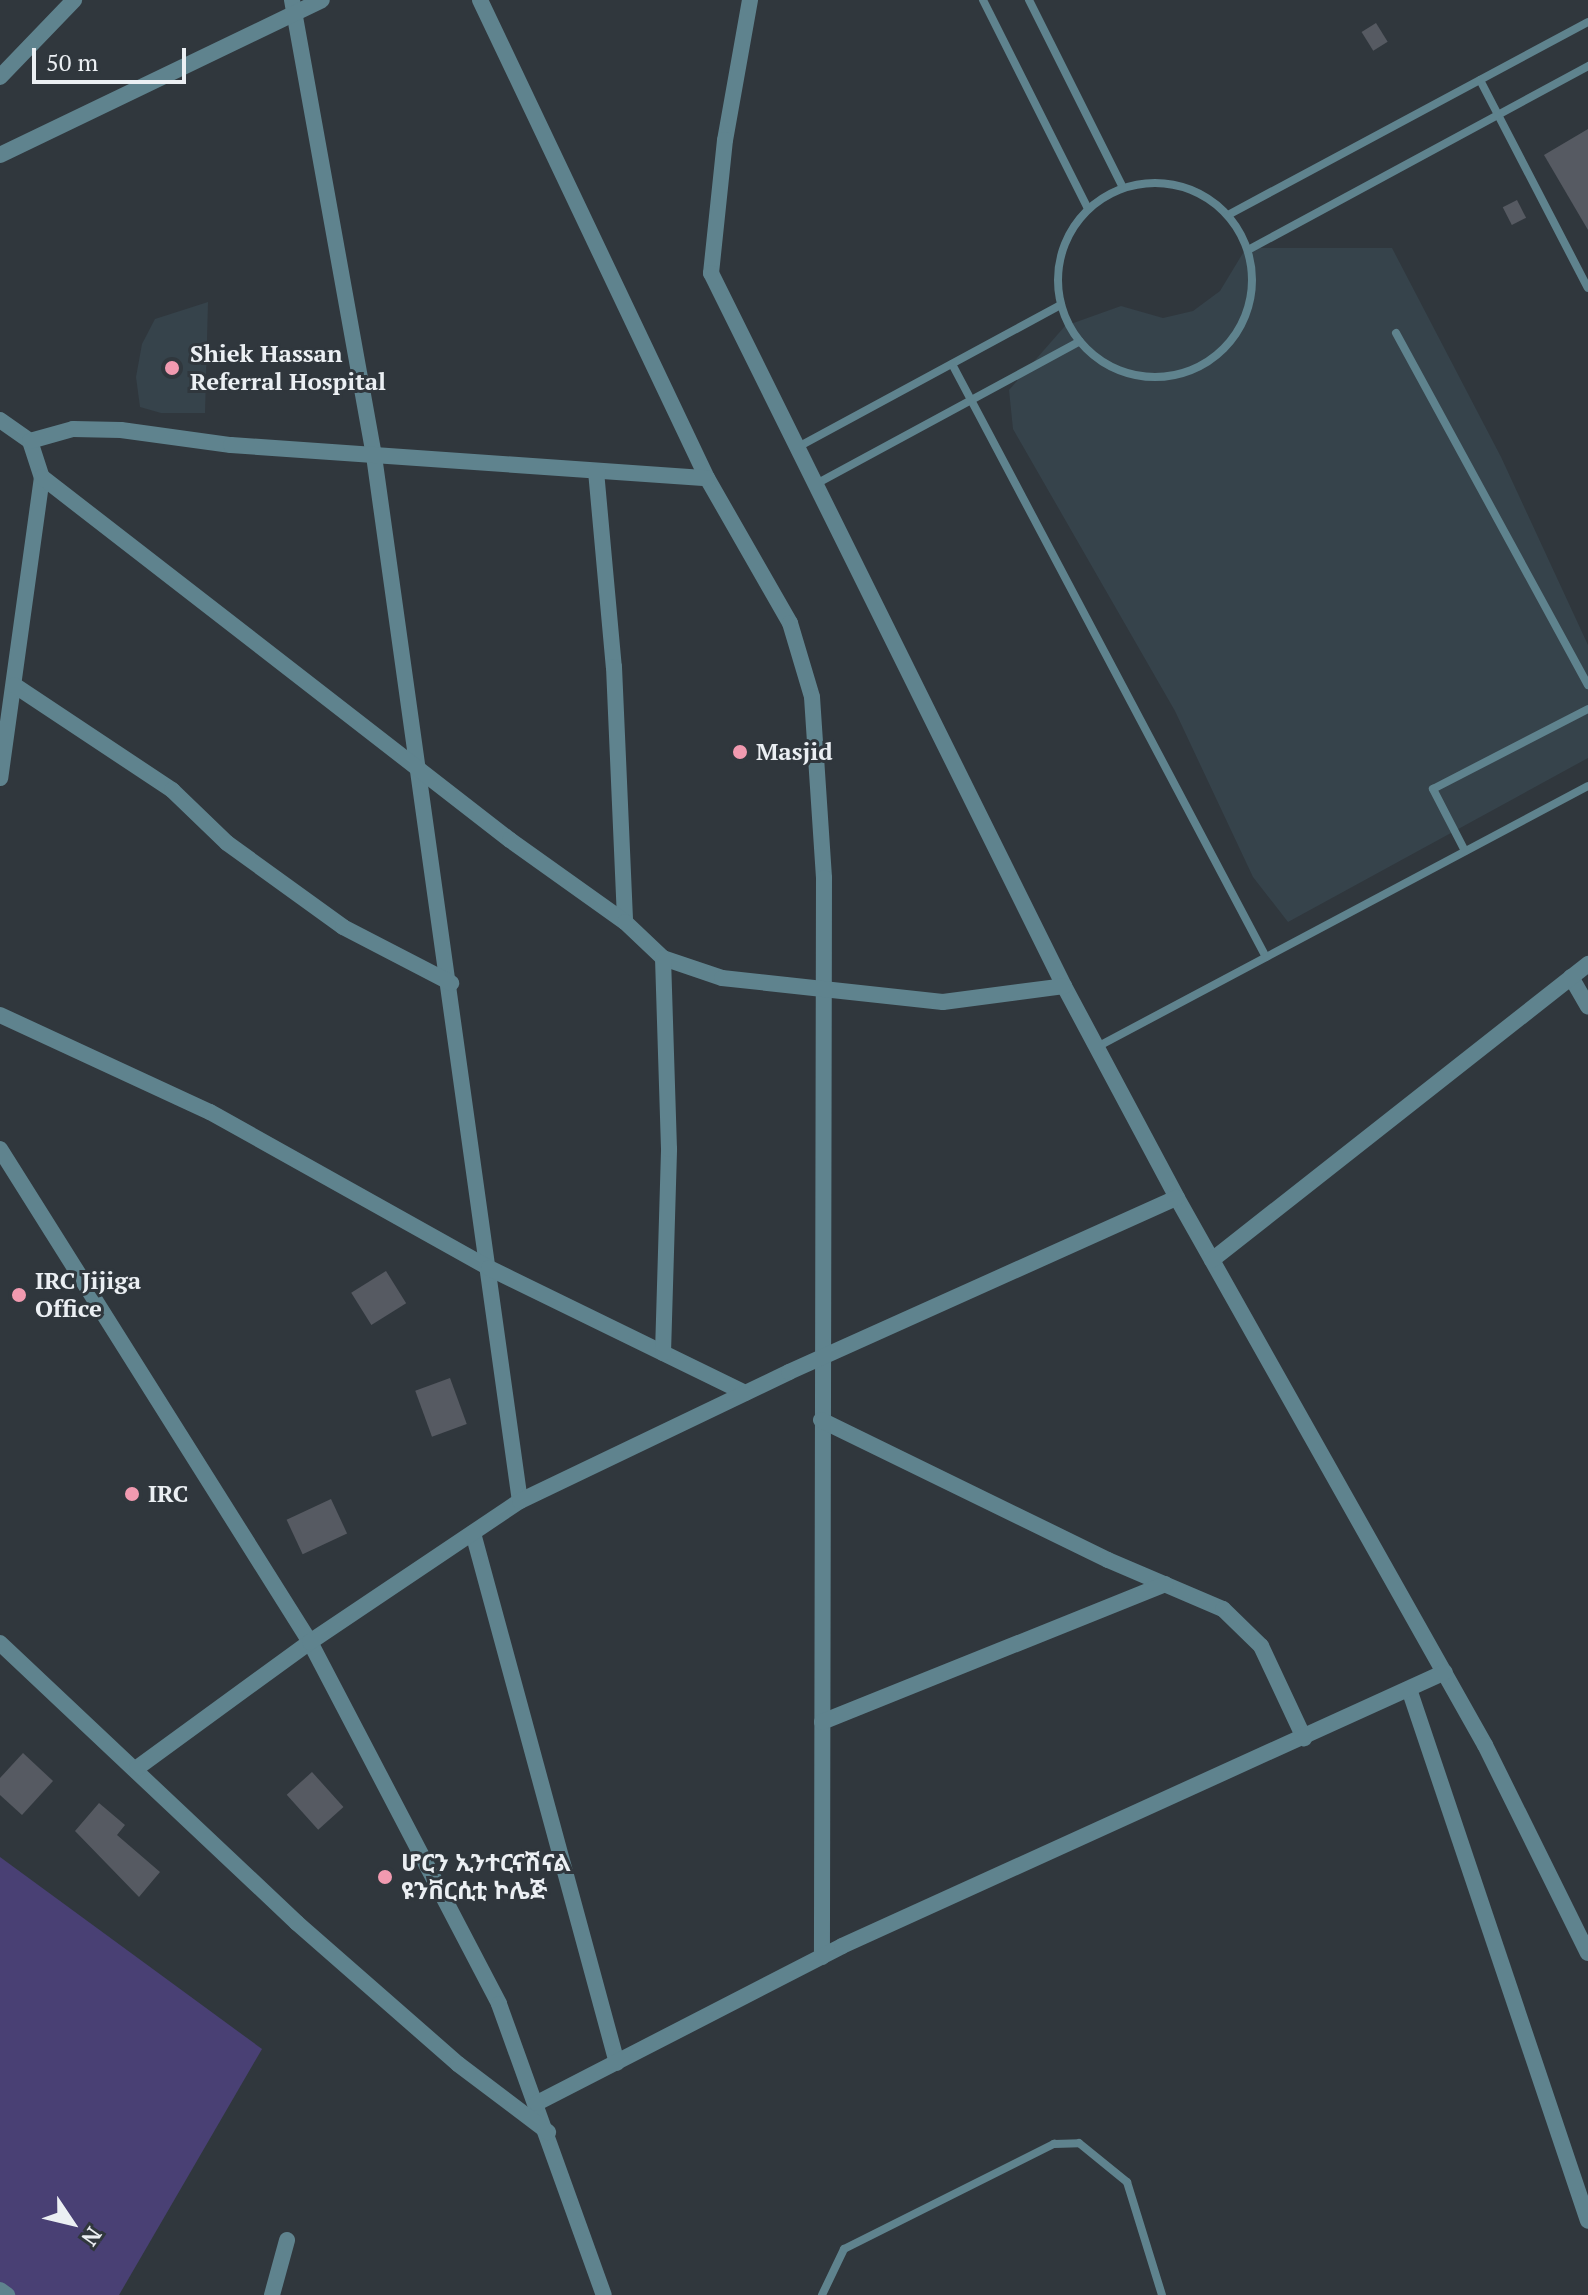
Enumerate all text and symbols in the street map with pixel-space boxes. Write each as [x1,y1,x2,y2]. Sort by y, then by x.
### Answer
scale bar [36,32,190,82]
text: 50 m [46,46,98,78]
place label: Shiek Hassan Referral Hospital [190,340,386,396]
marker: Shiek Hassan Referral Hospital [161,357,183,379]
place label: Masjid [756,738,833,766]
marker: Masjid [731,743,749,761]
place label: IRC Jijiga Office [35,1267,141,1323]
marker: IRC Jijiga Office [10,1286,28,1304]
place label: IRC [148,1480,188,1508]
marker: IRC [123,1485,141,1503]
place label: ሆርን ኢንተርናሽናል ዩንቨርሲቲ ኮሌጅ [401,1849,571,1905]
marker: ሆርን ኢንተርናሽናል ዩንቨርሲቲ ኮሌጅ [376,1868,394,1886]
north arrow [32,2183,112,2263]
text: N [75,2222,109,2252]

